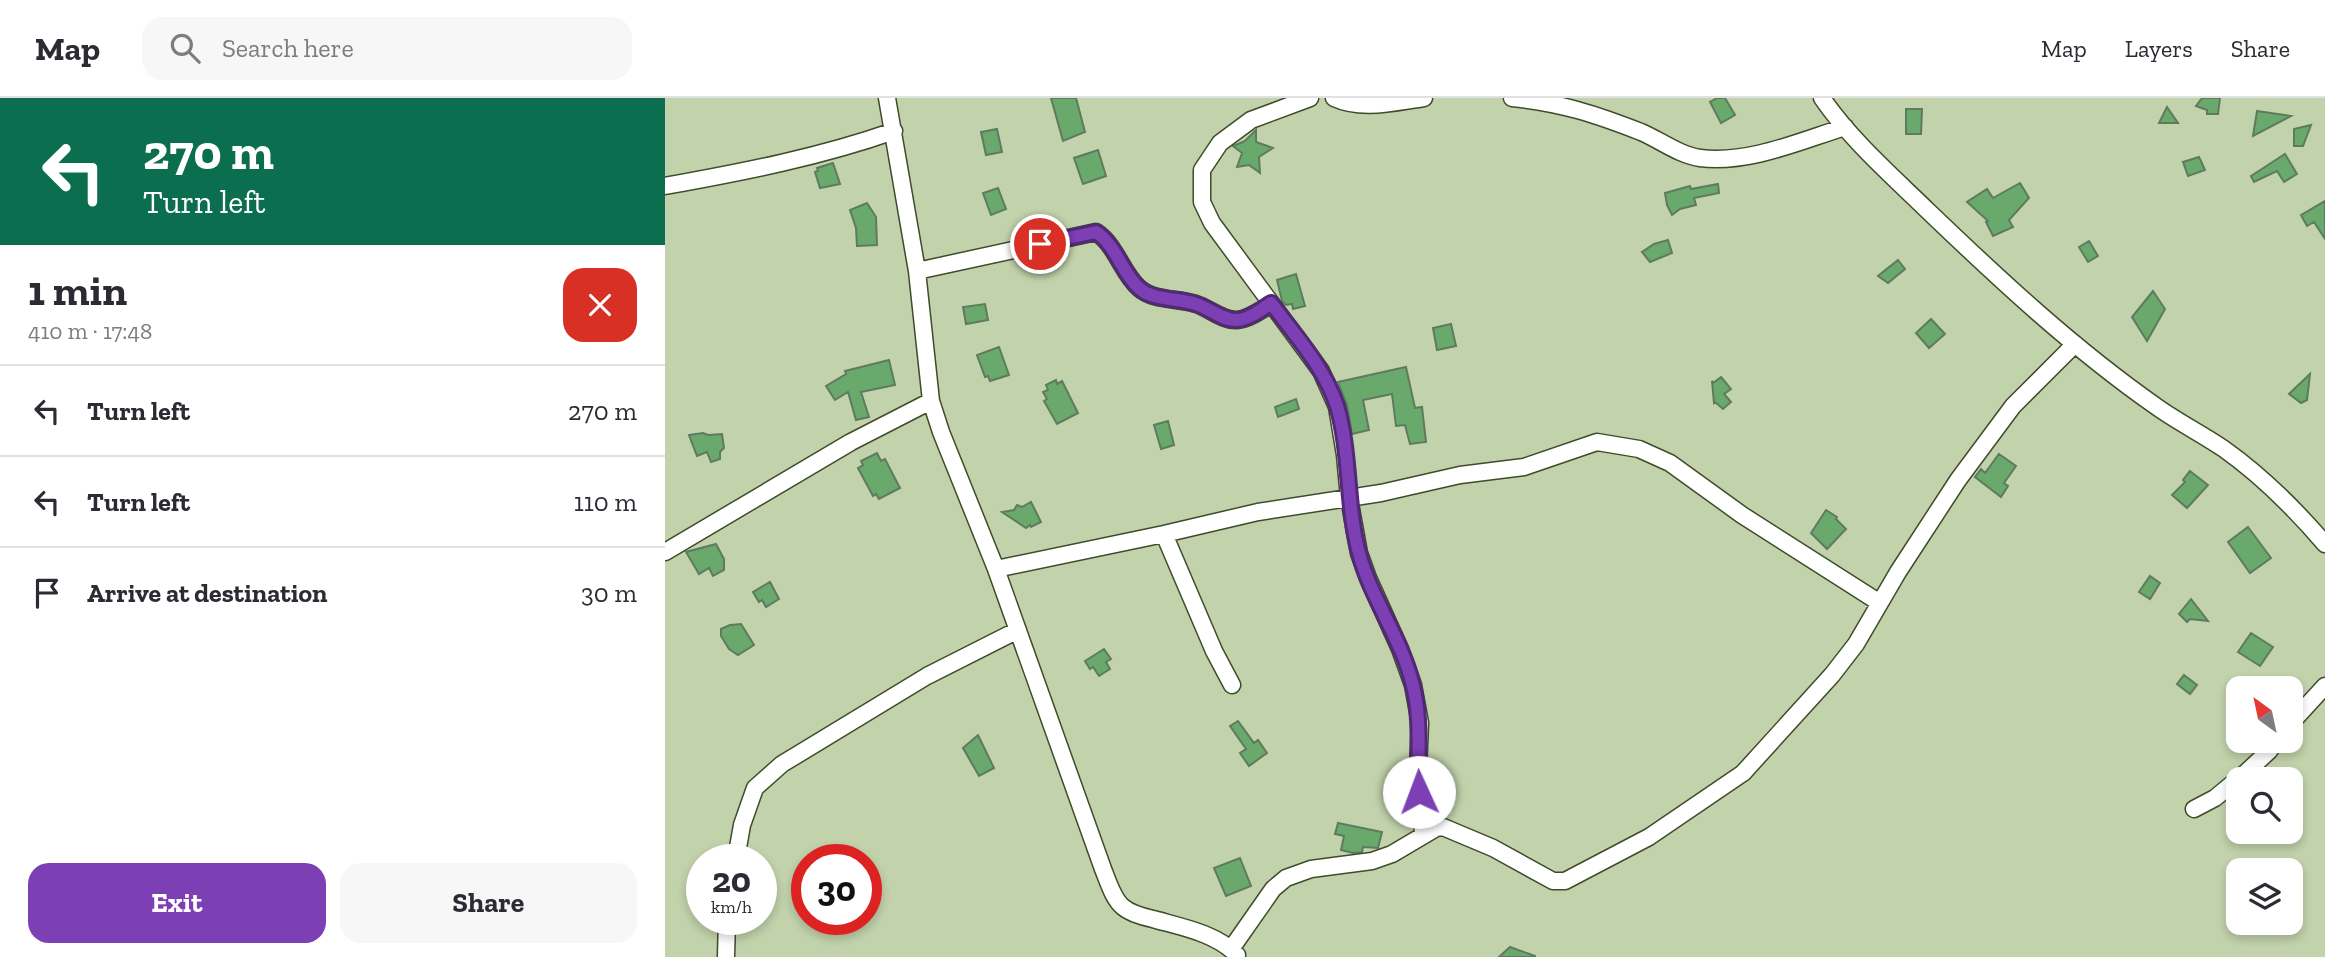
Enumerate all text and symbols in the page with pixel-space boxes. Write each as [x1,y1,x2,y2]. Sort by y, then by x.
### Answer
search box [142,17,632,80]
text: Map [35,29,100,68]
icon: search [166,29,204,67]
text: Search here [222,32,354,64]
text: Map [2041,34,2087,63]
text: Layers [2125,34,2193,63]
text: Share [2231,34,2290,63]
text: 270 m [143,123,274,182]
icon: left [28,126,119,217]
text: Turn left [143,183,265,221]
pin [1010,214,1070,274]
icon: arrive [1021,225,1059,263]
text: 1 min [28,265,127,316]
button: close [563,268,637,342]
text: 410 m · 17:48 [28,317,152,345]
icon: left [28,392,66,430]
text: Turn left [87,395,190,427]
text: 270 m [568,395,637,427]
icon: left [28,483,66,521]
text: Turn left [87,486,190,518]
text: 110 m [574,486,637,518]
icon: arrive [28,574,66,612]
text: Arrive at destination [87,577,327,609]
text: 30 m [581,577,637,609]
north arrow [2226,676,2303,752]
map controls [2226,676,2303,935]
position arrow [1382,755,1456,829]
button: search [2226,767,2303,844]
speed limit sign: 30 [791,844,882,935]
button: layers [2226,858,2303,935]
text: 20 [712,859,751,901]
button: Exit [28,863,326,943]
button: Share [340,863,637,943]
text: km/h [711,896,752,918]

